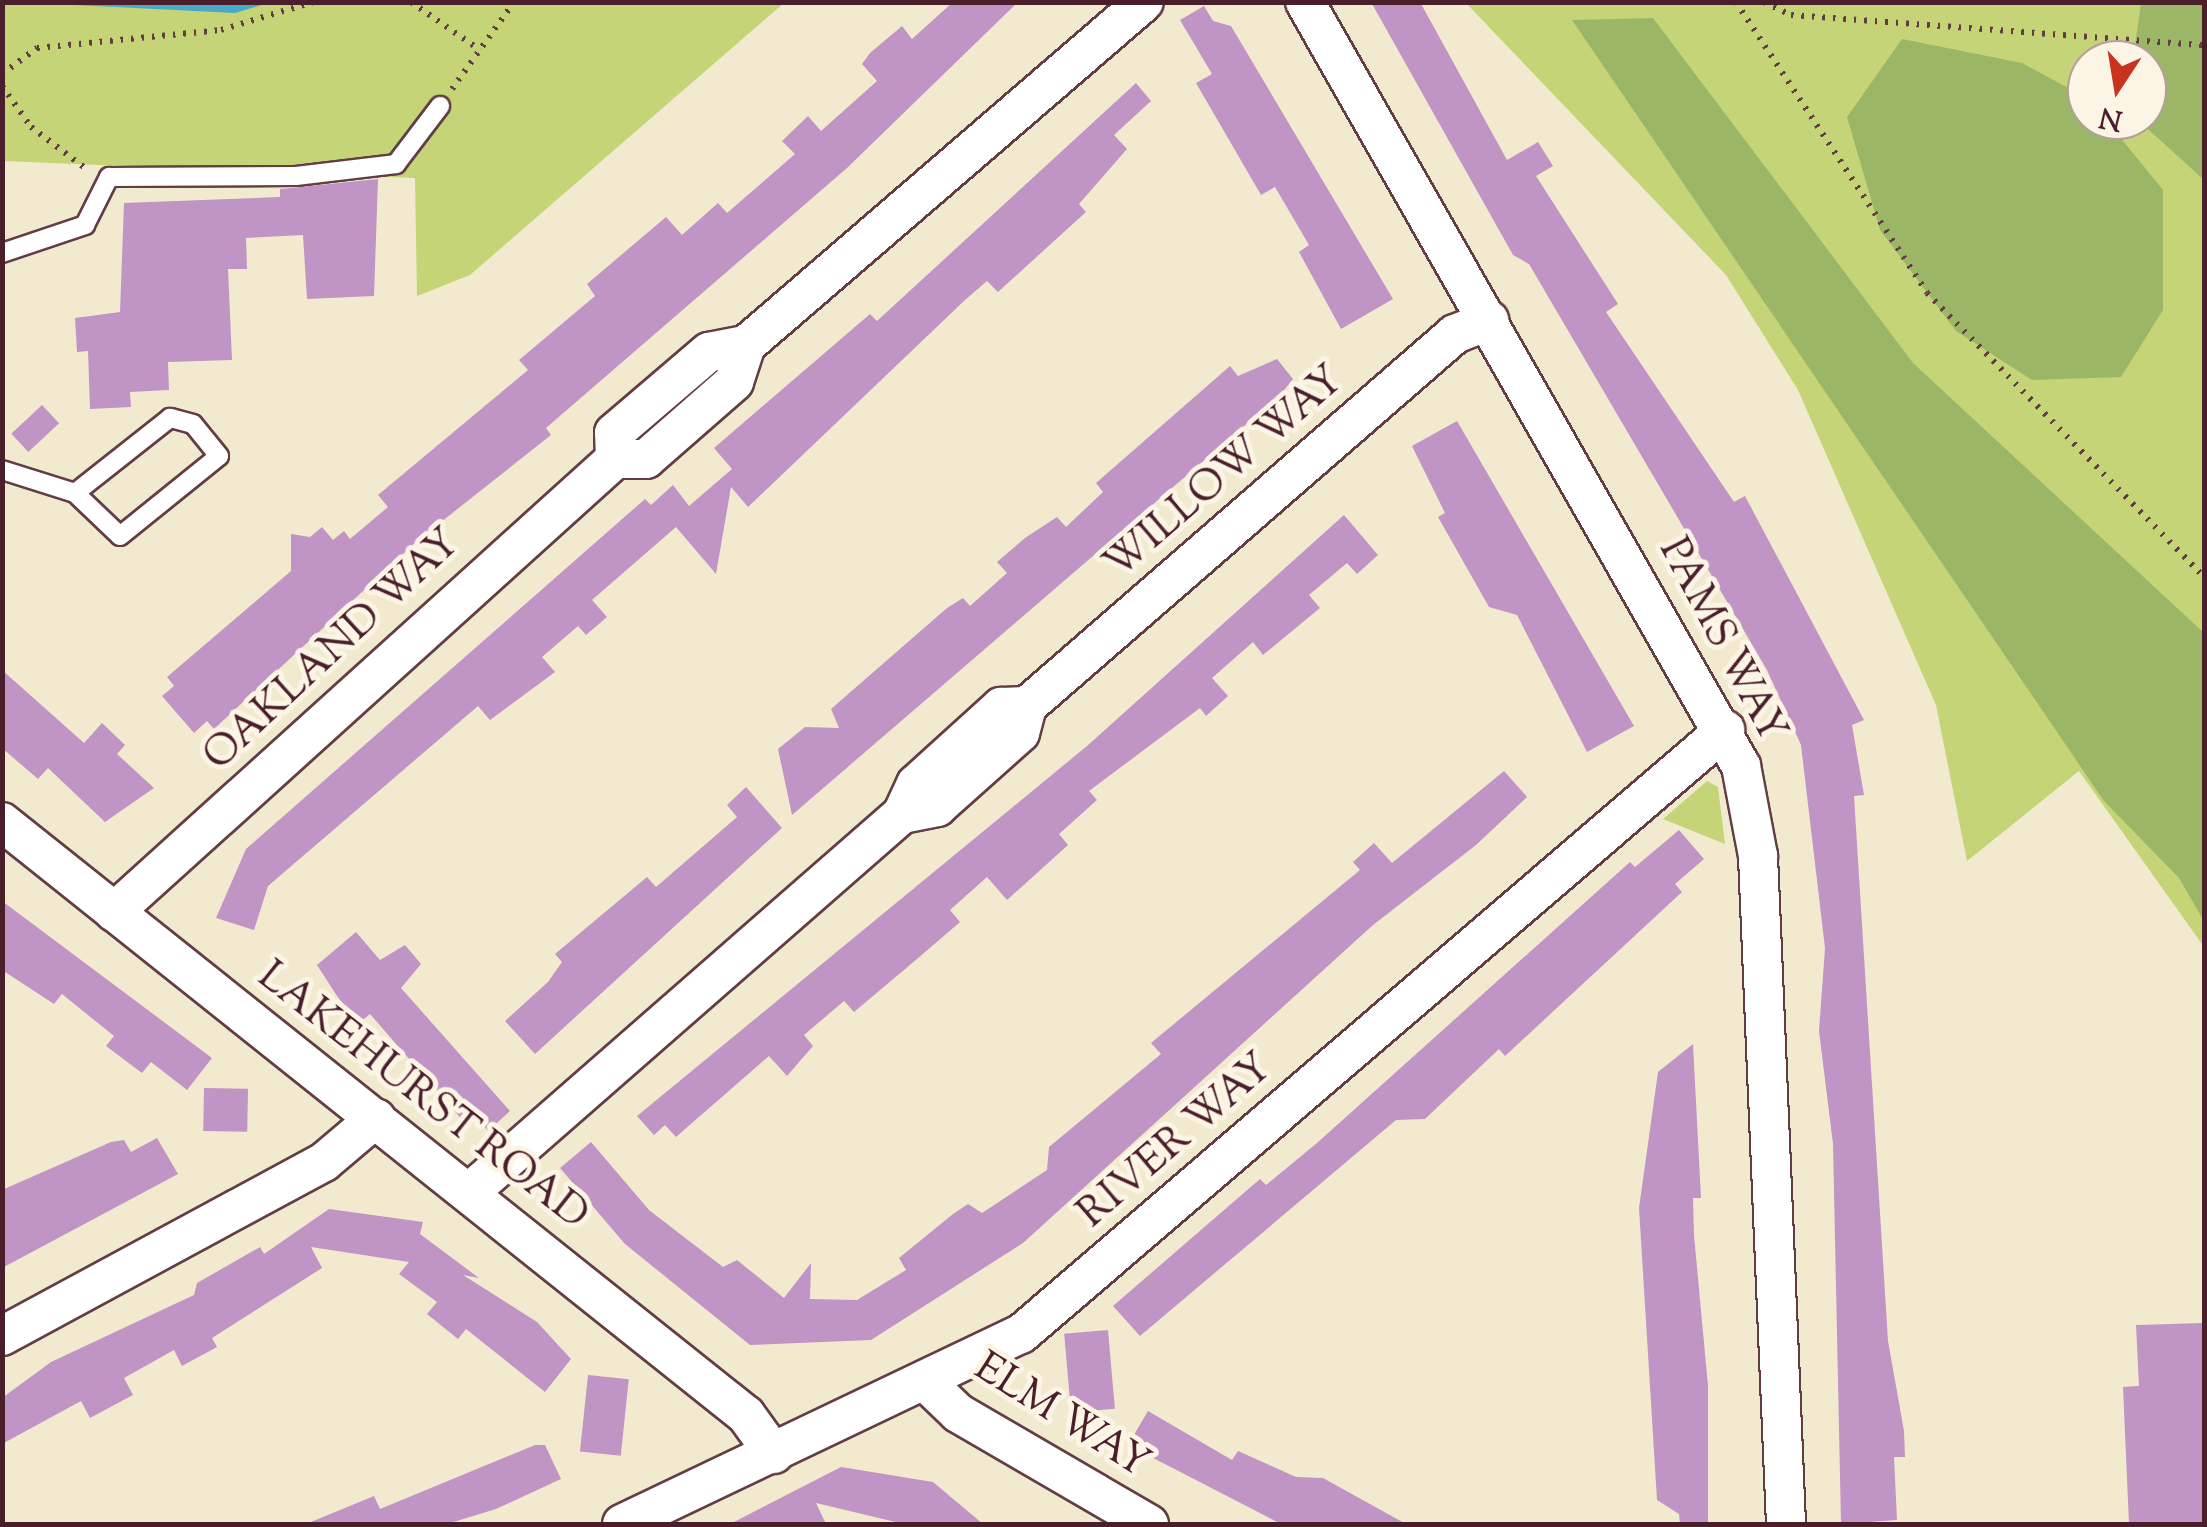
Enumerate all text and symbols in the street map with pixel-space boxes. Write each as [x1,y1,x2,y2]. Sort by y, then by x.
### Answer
north arrow [2067,40,2167,140]
text: N [2096,96,2126,139]
street label: WILLOW WAY [1095,357,1355,591]
street label: OAKLAND WAY [194,519,472,783]
street label: PAMS WAY [1646,530,1796,752]
street label: LAKEHURST ROAD [247,952,597,1242]
street label: RIVER WAY [1069,1044,1283,1240]
street label: ELM WAY [964,1343,1158,1491]

